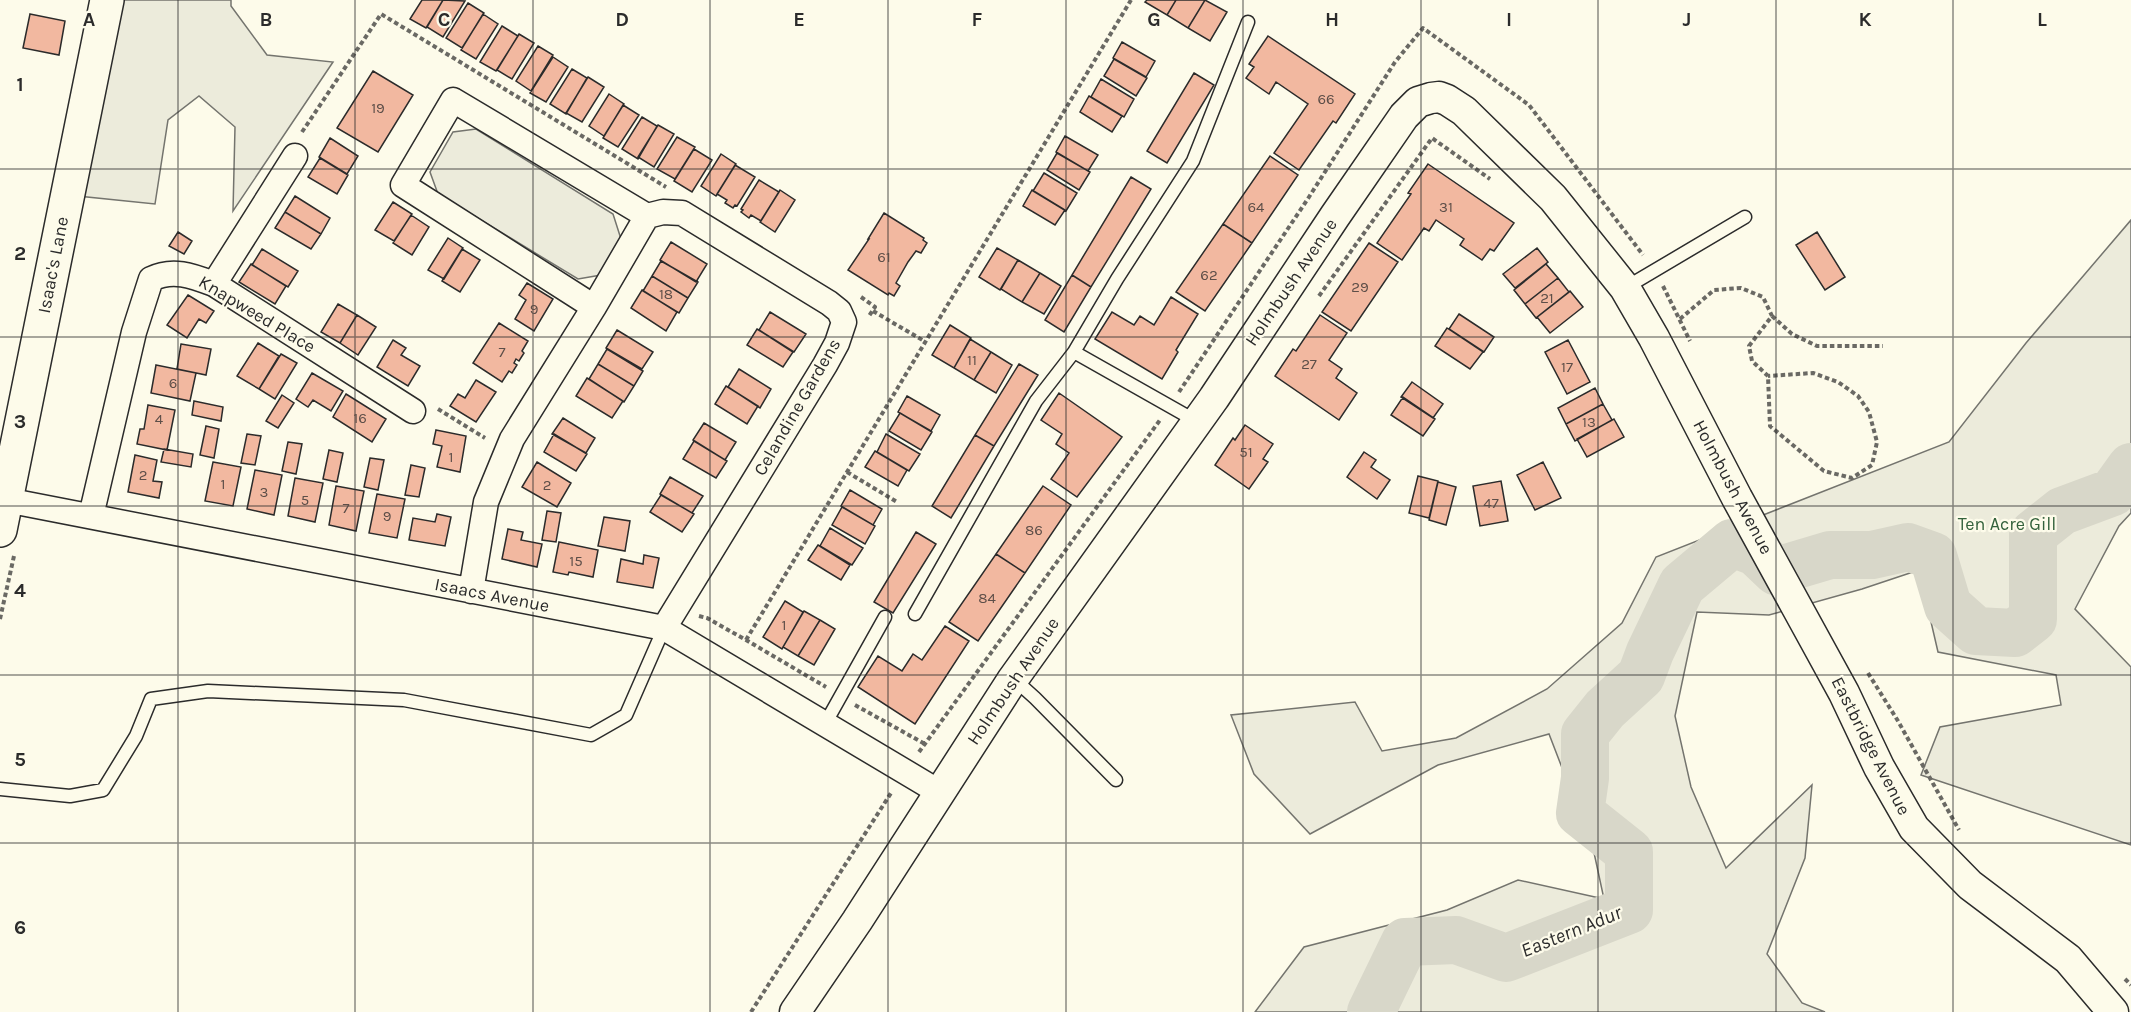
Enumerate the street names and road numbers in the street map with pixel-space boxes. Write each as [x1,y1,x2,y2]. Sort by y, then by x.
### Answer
street label: Holmbush Avenue [1240,214,1342,350]
street label: Isaac's Lane [33,215,73,315]
street label: Knapweed Place [195,271,319,357]
street label: Celandine Gardens [749,334,845,480]
street label: Holmbush Avenue [1688,416,1778,558]
street label: Isaacs Avenue [433,573,551,617]
street label: Holmbush Avenue [962,613,1064,749]
street label: Eastbridge Avenue [1827,673,1915,819]

